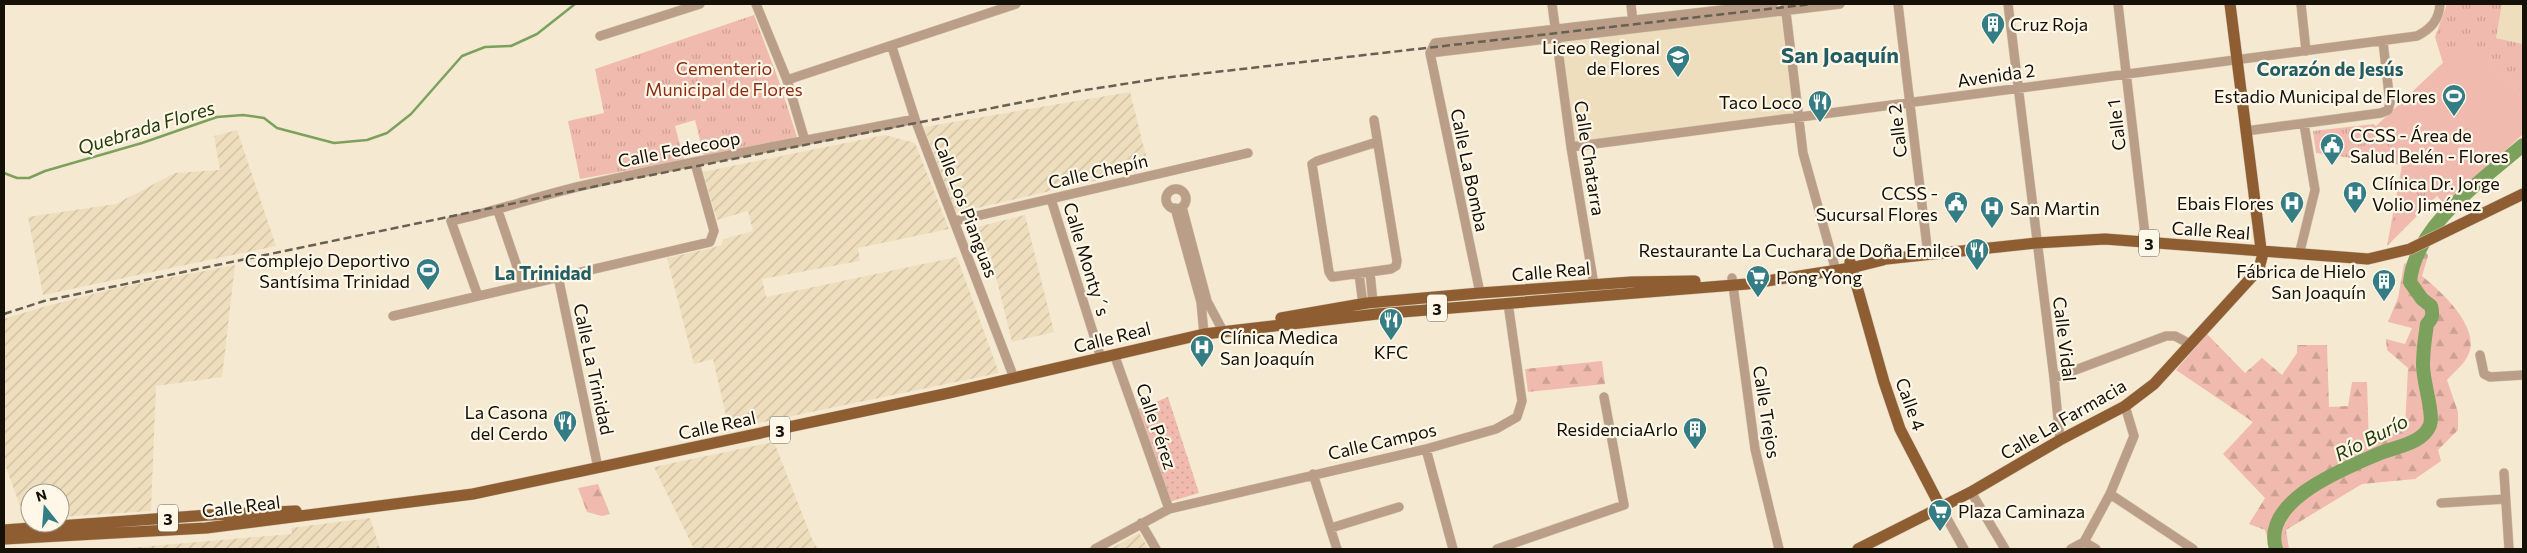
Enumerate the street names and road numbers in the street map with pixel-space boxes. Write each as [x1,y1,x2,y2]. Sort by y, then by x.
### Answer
street label: Avenida 2 [1956,59,2036,91]
street label: Calle 1 [2102,98,2130,152]
street label: Calle Chatarra [1570,99,1610,217]
street label: Calle 2 [1883,103,1911,159]
street label: Calle La Bomba [1446,107,1494,233]
street label: Calle Fedecoop [616,126,742,172]
street label: Calle Los Pianguas [929,133,1003,281]
street label: Calle Chepín [1046,149,1150,193]
street label: Calle Monty´s [1059,199,1115,319]
street label: Calle Real [2171,216,2251,244]
road number: 3 [2139,230,2159,256]
street label: Calle Real [1511,257,1591,285]
road number: 3 [1427,294,1447,322]
street label: Calle Vidal [2049,295,2081,383]
street label: Calle La Trinidad [569,301,619,437]
street label: Calle Real [1071,317,1153,357]
street label: Calle Trejos [1749,364,1785,460]
street label: Calle La Farmacia [1996,374,2130,464]
street label: Calle 4 [1891,375,1931,434]
street label: Calle Pérez [1132,380,1182,472]
street label: Calle Real [676,406,758,444]
road number: 3 [770,416,790,444]
street label: Calle Campos [1326,418,1438,464]
street label: Calle Real [201,490,281,522]
road number: 3 [158,504,178,532]

